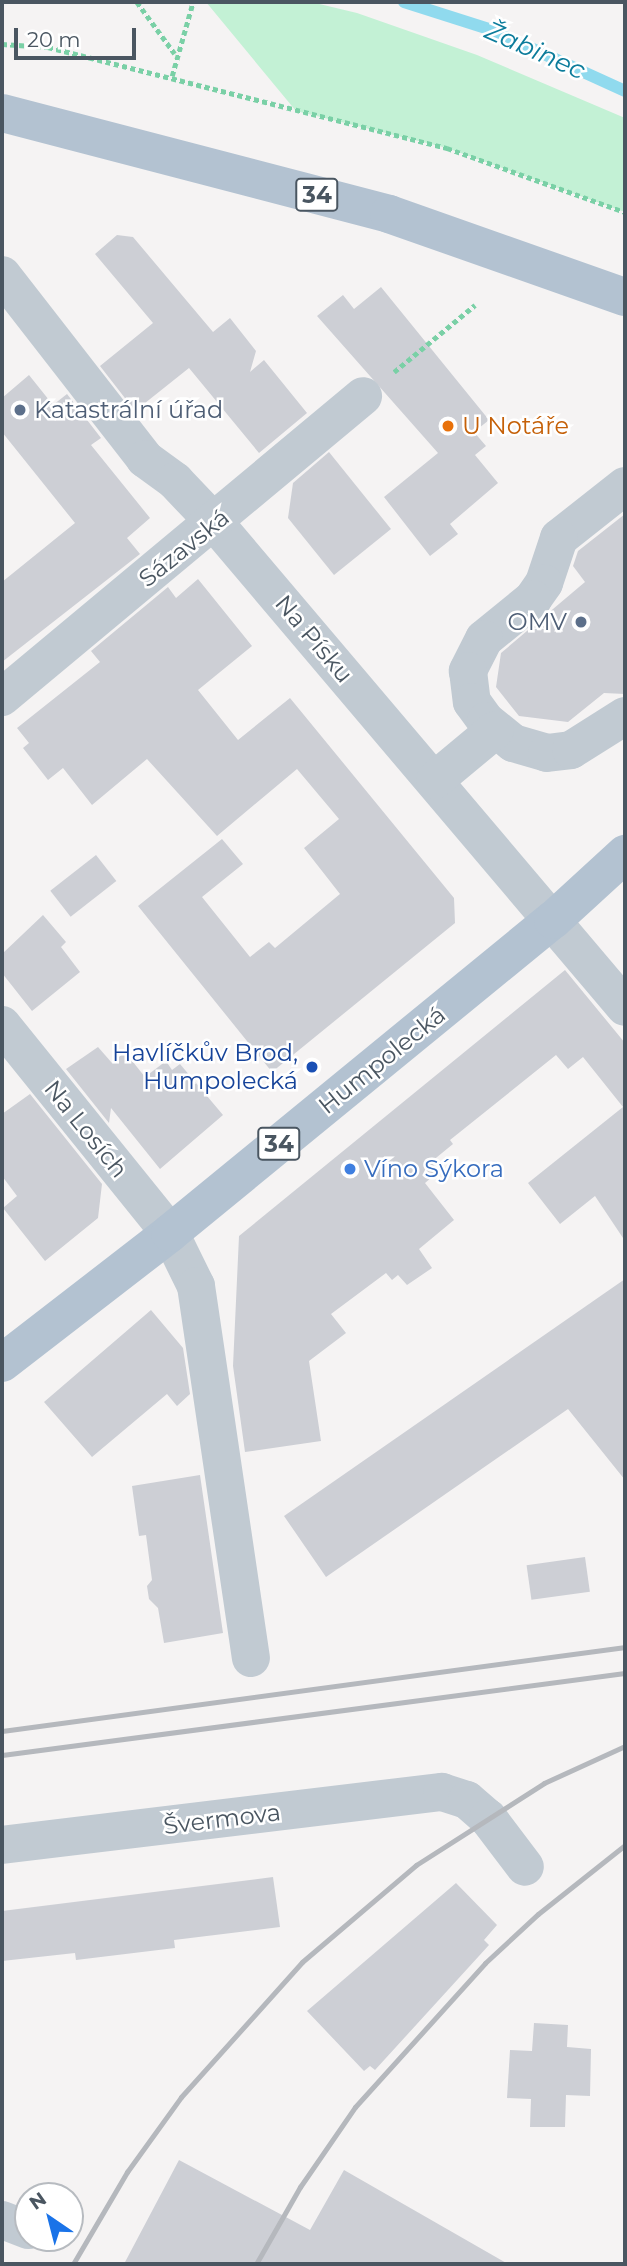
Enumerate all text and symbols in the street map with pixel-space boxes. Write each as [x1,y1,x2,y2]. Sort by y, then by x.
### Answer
scale bar [18,14,140,58]
water label: Žabinec [480,15,590,87]
text: 20 m [27,27,81,52]
road number: 34 [294,176,340,214]
place label: Katastrální úřad [34,396,223,424]
marker: Katastrální úřad [12,402,28,418]
place label: U Notáře [462,412,569,440]
marker: U Notáře [440,418,456,434]
street label: Sázavská [133,503,235,593]
street label: Na Písku [269,589,359,689]
place label: OMV [508,608,567,636]
marker: OMV [573,614,589,630]
street label: Humpolecká [313,1000,451,1120]
place label: Havlíčkův Brod, Humpolecká [112,1039,298,1095]
marker: Havlíčkův Brod, Humpolecká [304,1059,320,1075]
street label: Na Losích [38,1075,134,1183]
road number: 34 [256,1124,302,1163]
place label: Víno Sýkora [364,1155,504,1183]
marker: Víno Sýkora [342,1161,358,1177]
street label: Švermova [162,1798,282,1840]
north arrow [14,2182,84,2252]
text: N [25,2187,51,2215]

